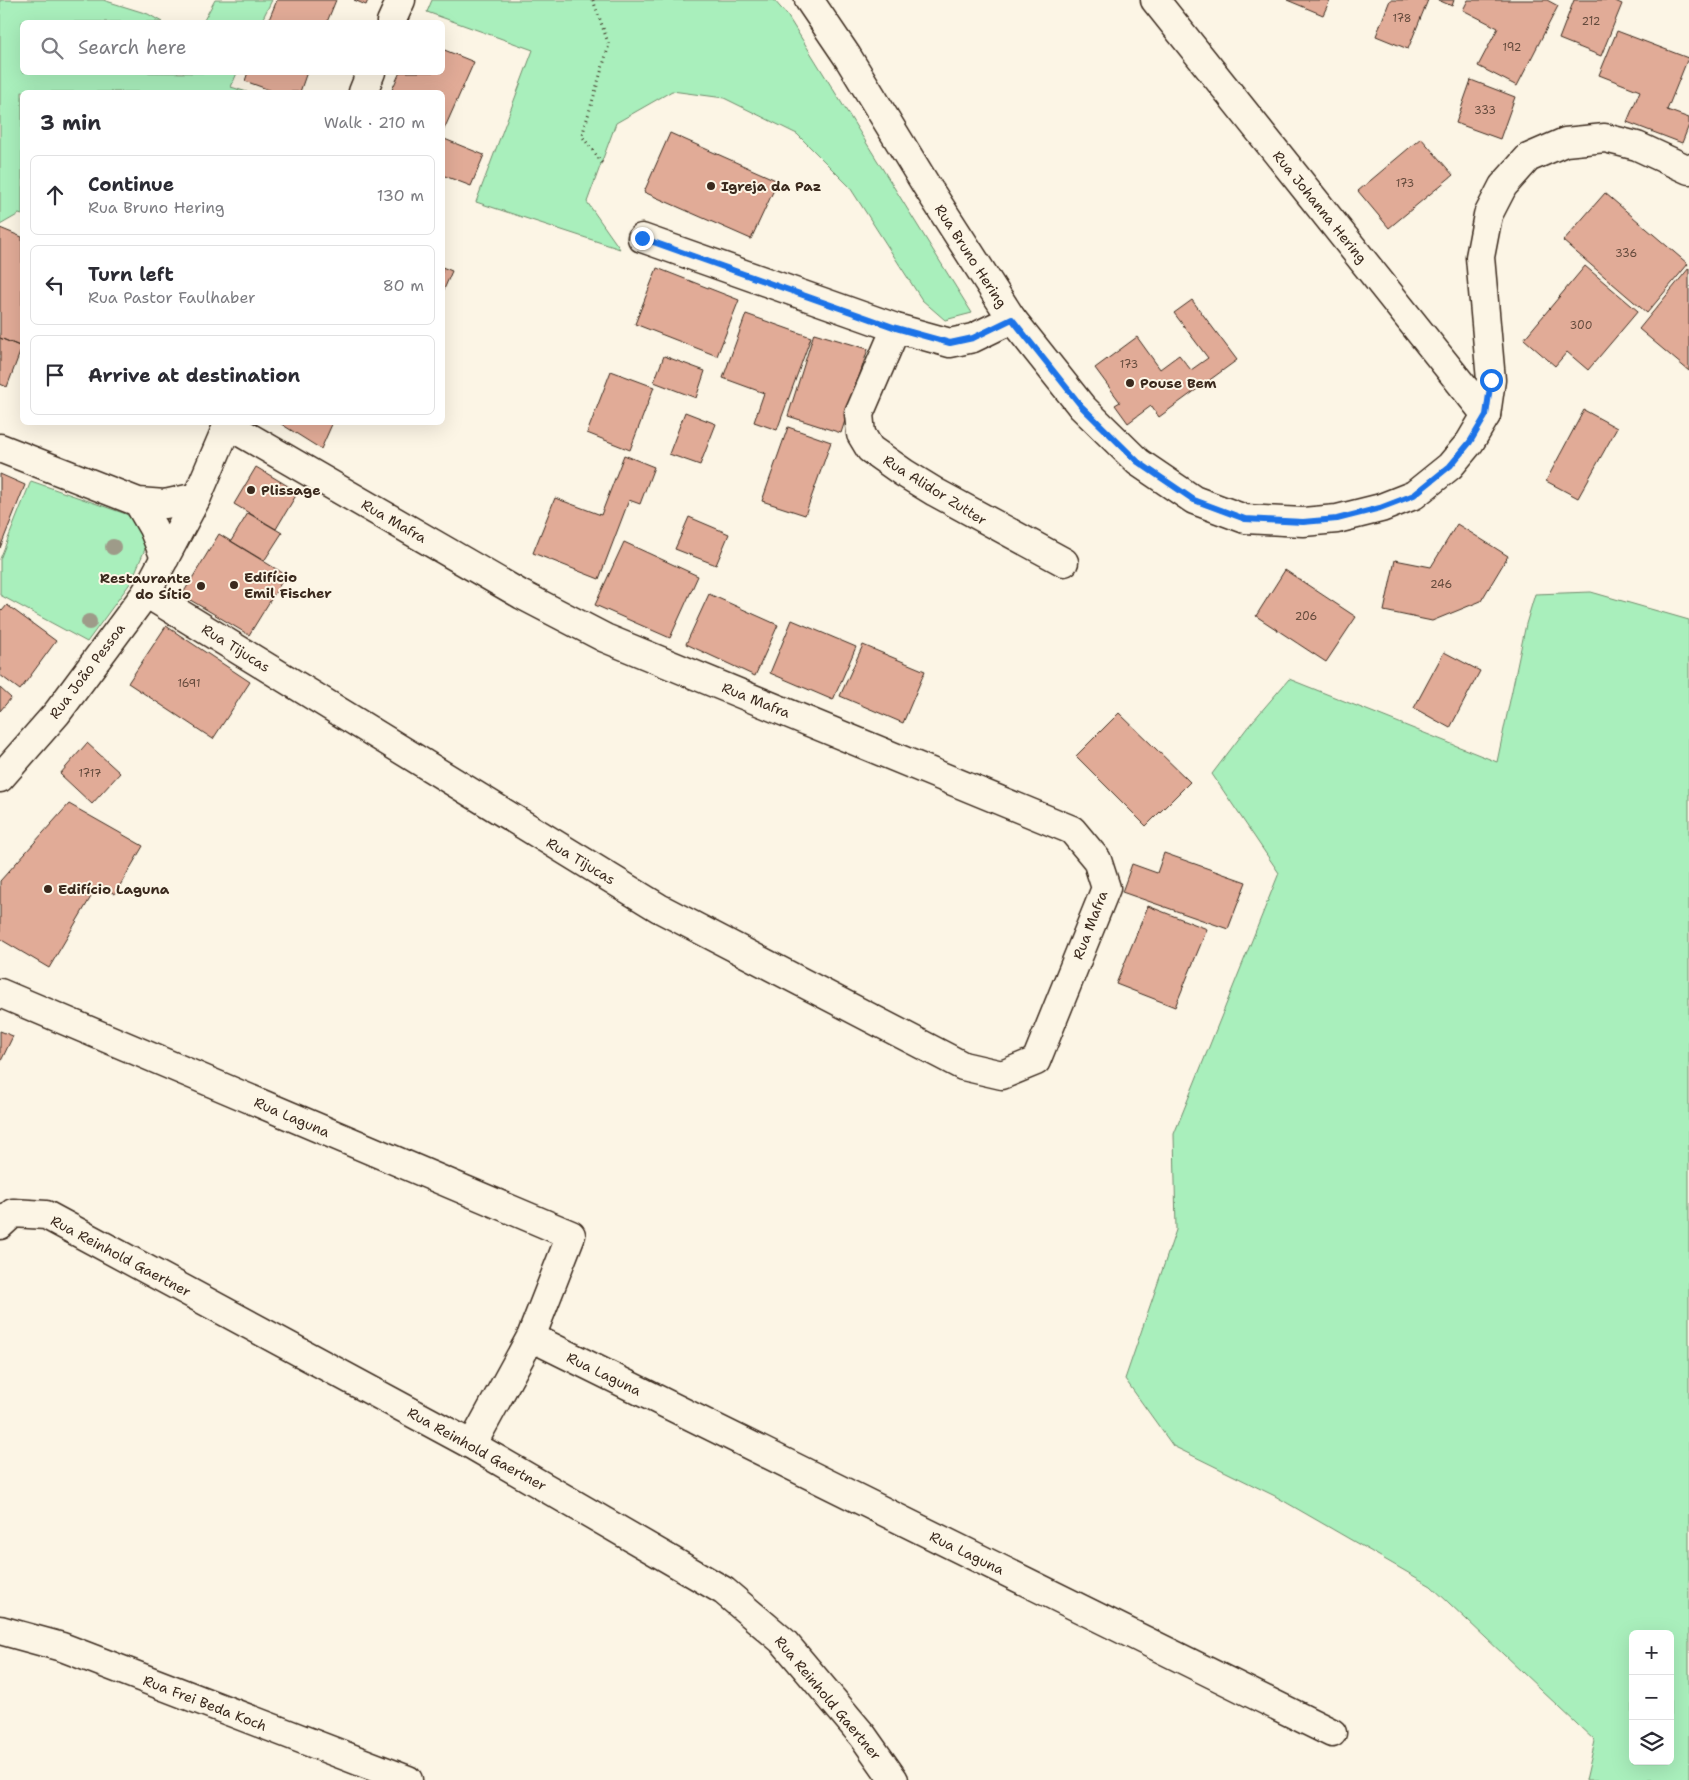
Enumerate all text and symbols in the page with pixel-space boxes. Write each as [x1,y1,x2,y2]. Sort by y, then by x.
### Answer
house number: 178 [1393,11,1411,26]
house number: 212 [1582,14,1600,29]
search box [20,20,445,75]
icon: search [38,34,66,62]
text: Search here [78,35,187,60]
house number: 192 [1502,40,1522,55]
house number: 333 [1474,103,1496,118]
text: 3 min [40,109,101,137]
text: Walk · 210 m [324,112,425,133]
street label: Rua Johanna Hering [1269,147,1371,267]
text: Continue [88,172,174,197]
house number: 173 [1396,176,1414,191]
place label: Igreja da Paz [721,177,822,195]
marker: Igreja da Paz [705,180,717,192]
icon: ahead [41,181,69,209]
text: 130 m [377,185,424,206]
text: Rua Bruno Hering [88,197,225,218]
street label: Rua Bruno Hering [931,201,1011,311]
route end [631,227,654,250]
house number: 336 [1615,246,1637,261]
text: Turn left [88,262,174,287]
icon: left [41,271,69,299]
text: 80 m [383,275,424,296]
text: Rua Pastor Faulhaber [88,287,256,308]
house number: 300 [1570,318,1592,333]
house number: 173 [1120,357,1138,372]
icon: arrive [41,361,69,389]
text: Arrive at destination [88,363,300,388]
route start [1480,369,1503,392]
place label: Pouse Bem [1140,374,1217,392]
marker: Pouse Bem [1124,377,1136,389]
street label: Rua Alidor Zutter [880,451,991,529]
place label: Plissage [261,481,321,499]
marker: Plissage [245,484,257,496]
street label: Rua Mafra [358,495,430,547]
place label: Edifício Emil Fischer [244,568,332,602]
place label: Restaurante do Sítio [100,569,191,603]
house number: 246 [1430,577,1452,592]
marker: Edifício Emil Fischer [228,579,240,591]
marker: Restaurante do Sítio [195,580,207,592]
house number: 206 [1295,609,1317,624]
street label: Rua João Pessoa [45,619,129,722]
street label: Rua Tijucas [198,620,274,676]
house number: 1691 [177,676,201,691]
street label: Rua Mafra [719,678,793,722]
house number: 1717 [79,766,102,781]
street label: Rua Tijucas [543,833,619,889]
place label: Edifício Laguna [58,880,170,898]
marker: Edifício Laguna [42,883,54,895]
street label: Rua Mafra [1069,888,1111,962]
street label: Rua Laguna [251,1093,333,1141]
street label: Rua Reinhold Gaertner [48,1211,195,1301]
street label: Rua Laguna [564,1348,644,1400]
street label: Rua Reinhold Gaertner [404,1403,550,1495]
street label: Rua Laguna [927,1527,1007,1579]
map controls [1629,1630,1674,1765]
button: + [1629,1630,1674,1675]
street label: Rua Reinhold Gaertner [771,1632,885,1764]
street label: Rua Frei Beda Koch [141,1671,269,1735]
button: − [1629,1675,1674,1720]
button: layers [1629,1720,1674,1765]

